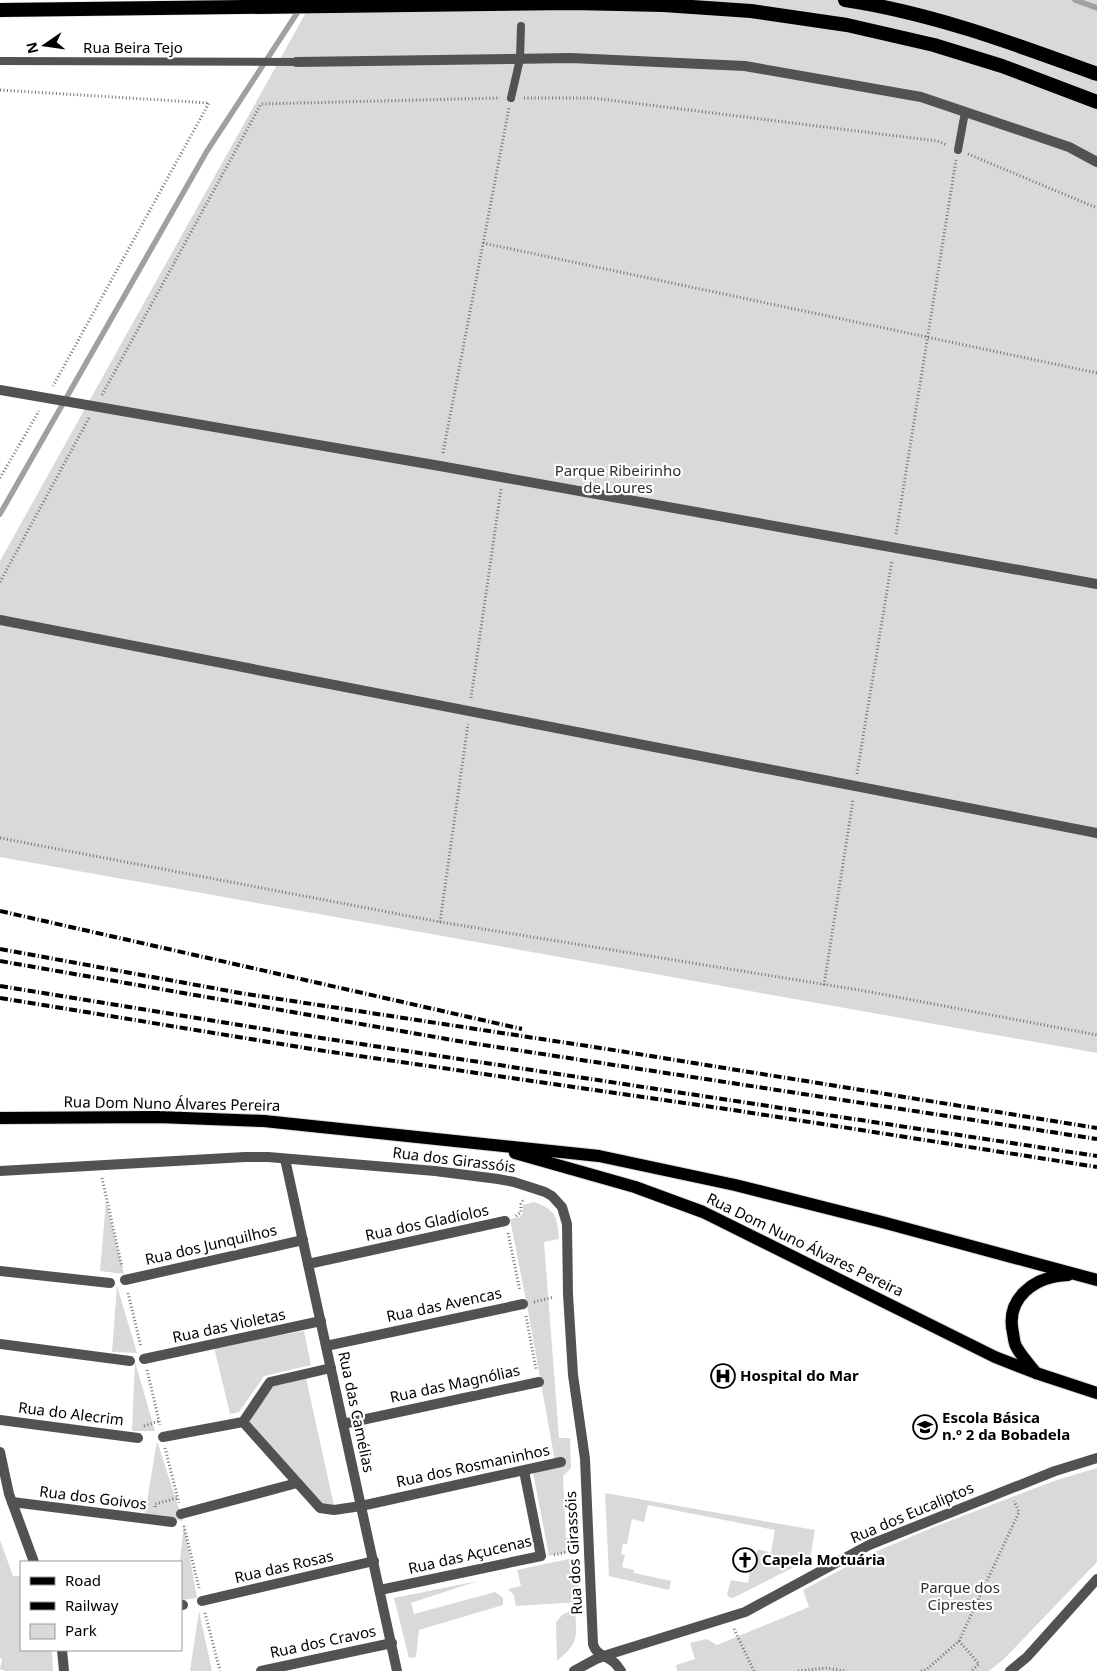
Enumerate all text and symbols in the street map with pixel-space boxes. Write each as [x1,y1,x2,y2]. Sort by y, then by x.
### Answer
north arrow [20,20,70,70]
street label: Rua Beira Tejo [83,37,183,57]
text: N [21,40,42,56]
park label: Parque Ribeirinho de Loures [555,460,681,497]
street label: Rua Dom Nuno Álvares Pereira [63,1091,281,1115]
street label: Rua dos Girassóis [391,1142,517,1176]
street label: Rua Dom Nuno Álvares Pereira [704,1188,907,1301]
street label: Rua dos Gladíolos [363,1199,490,1245]
street label: Rua dos Junquilhos [143,1219,279,1269]
street label: Rua das Avencas [384,1282,503,1326]
street label: Rua das Violetas [171,1303,287,1347]
street label: Rua das Camélias [334,1349,380,1474]
street label: Rua das Magnólias [388,1359,522,1407]
hospital icon: Hospital do Mar [710,1363,736,1389]
place label: Hospital do Mar [740,1365,859,1385]
street label: Rua do Alecrim [17,1397,125,1429]
place label: Escola Básica n.º 2 da Bobadela [942,1407,1070,1444]
school or university icon: Escola Básica n.º 2 da Bobadela [912,1414,938,1440]
street label: Rua dos Rosmaninhos [394,1439,551,1491]
street label: Rua dos Eucaliptos [847,1477,976,1547]
street label: Rua dos Goivos [38,1480,148,1514]
street label: Rua dos Girassóis [560,1491,586,1615]
street label: Rua das Açucenas [406,1530,534,1578]
street label: Rua das Rosas [232,1545,335,1587]
church icon: Capela Motuária [732,1547,758,1573]
place label: Capela Motuária [762,1549,885,1569]
legend [20,1561,182,1651]
text: Road [65,1570,101,1590]
park label: Parque dos Ciprestes [920,1577,1000,1614]
text: Railway [65,1595,119,1615]
text: Park [65,1620,97,1640]
street label: Rua dos Cravos [268,1620,378,1662]

